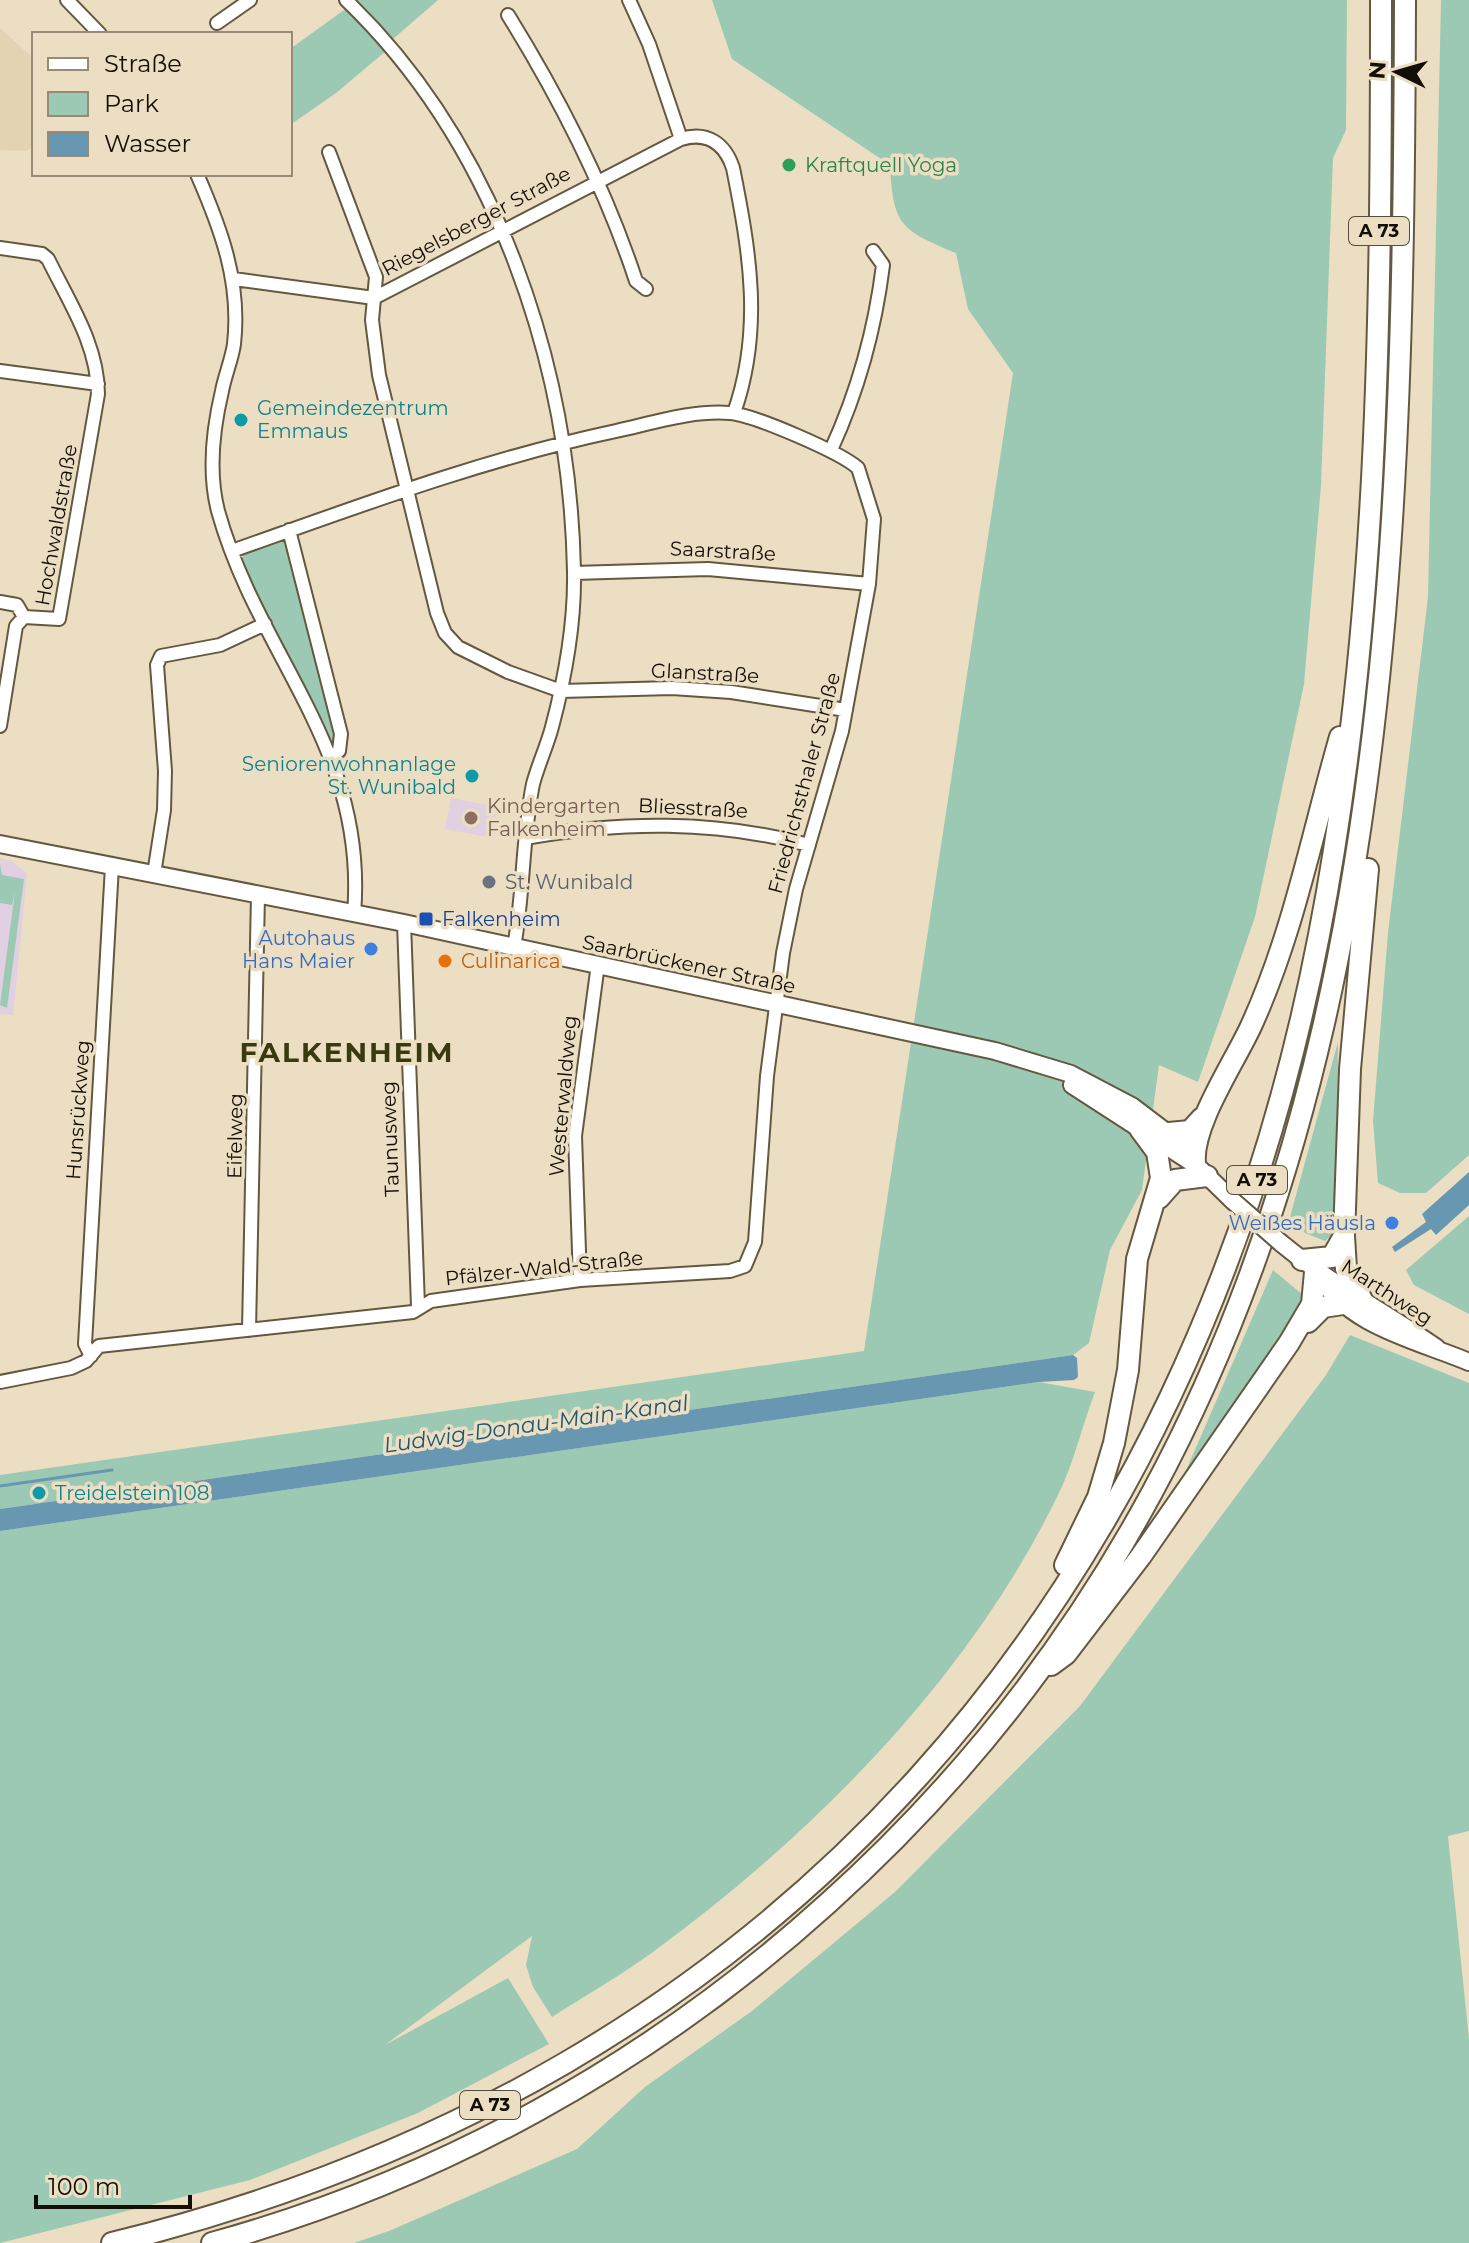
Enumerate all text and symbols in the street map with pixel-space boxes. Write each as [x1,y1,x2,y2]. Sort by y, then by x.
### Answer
legend [32,32,292,176]
north arrow [1357,32,1437,112]
text: Straße [104,49,182,78]
text: N [1363,60,1392,80]
text: Park [104,89,159,118]
text: Wasser [104,129,191,158]
place label: Kraftquell Yoga [805,153,957,177]
marker: Kraftquell Yoga [780,156,798,174]
street label: Riegelsberger Straße [378,161,574,281]
road number: A 73 [1349,217,1409,245]
place label: Gemeindezentrum Emmaus [257,396,449,443]
marker: Gemeindezentrum Emmaus [232,411,250,429]
street label: Hochwaldstraße [30,442,82,608]
street label: Saarstraße [669,536,777,566]
street label: Glanstraße [650,658,760,688]
street label: Friedrichsthaler Straße [763,670,845,896]
place label: Seniorenwohnanlage St. Wunibald [242,752,456,799]
marker: Seniorenwohnanlage St. Wunibald [463,767,481,785]
street label: Bliesstraße [637,793,749,823]
place label: Kindergarten Falkenheim [487,794,621,841]
marker: Kindergarten Falkenheim [462,809,480,827]
place label: St. Wunibald [505,870,633,894]
marker: St. Wunibald [480,873,498,891]
place label: Falkenheim [442,907,561,931]
marker: Falkenheim [417,910,435,928]
place label: Autohaus Hans Maier [242,926,355,973]
street label: Saarbrückener Straße [580,930,798,998]
marker: Autohaus Hans Maier [362,940,380,958]
place label: Culinarica [461,949,561,973]
marker: Culinarica [436,952,454,970]
street label: Westerwaldweg [544,1014,582,1178]
district label: FALKENHEIM [240,1035,454,1069]
street label: Hunsrückweg [61,1039,95,1181]
street label: Taunusweg [376,1081,404,1197]
street label: Eifelweg [222,1093,248,1179]
road number: A 73 [1227,1166,1287,1194]
place label: Weißes Häusla [1229,1211,1376,1235]
marker: Weißes Häusla [1383,1214,1401,1232]
street label: Pfälzer-Wald-Straße [444,1246,644,1290]
street label: Marthweg [1337,1254,1437,1330]
water label: Ludwig-Donau-Main-Kanal [382,1389,690,1459]
place label: Treidelstein 108 [55,1481,209,1505]
marker: Treidelstein 108 [30,1484,48,1502]
road number: A 73 [460,2091,520,2119]
scale bar [36,2159,190,2209]
text: 100 m [48,2172,120,2201]

